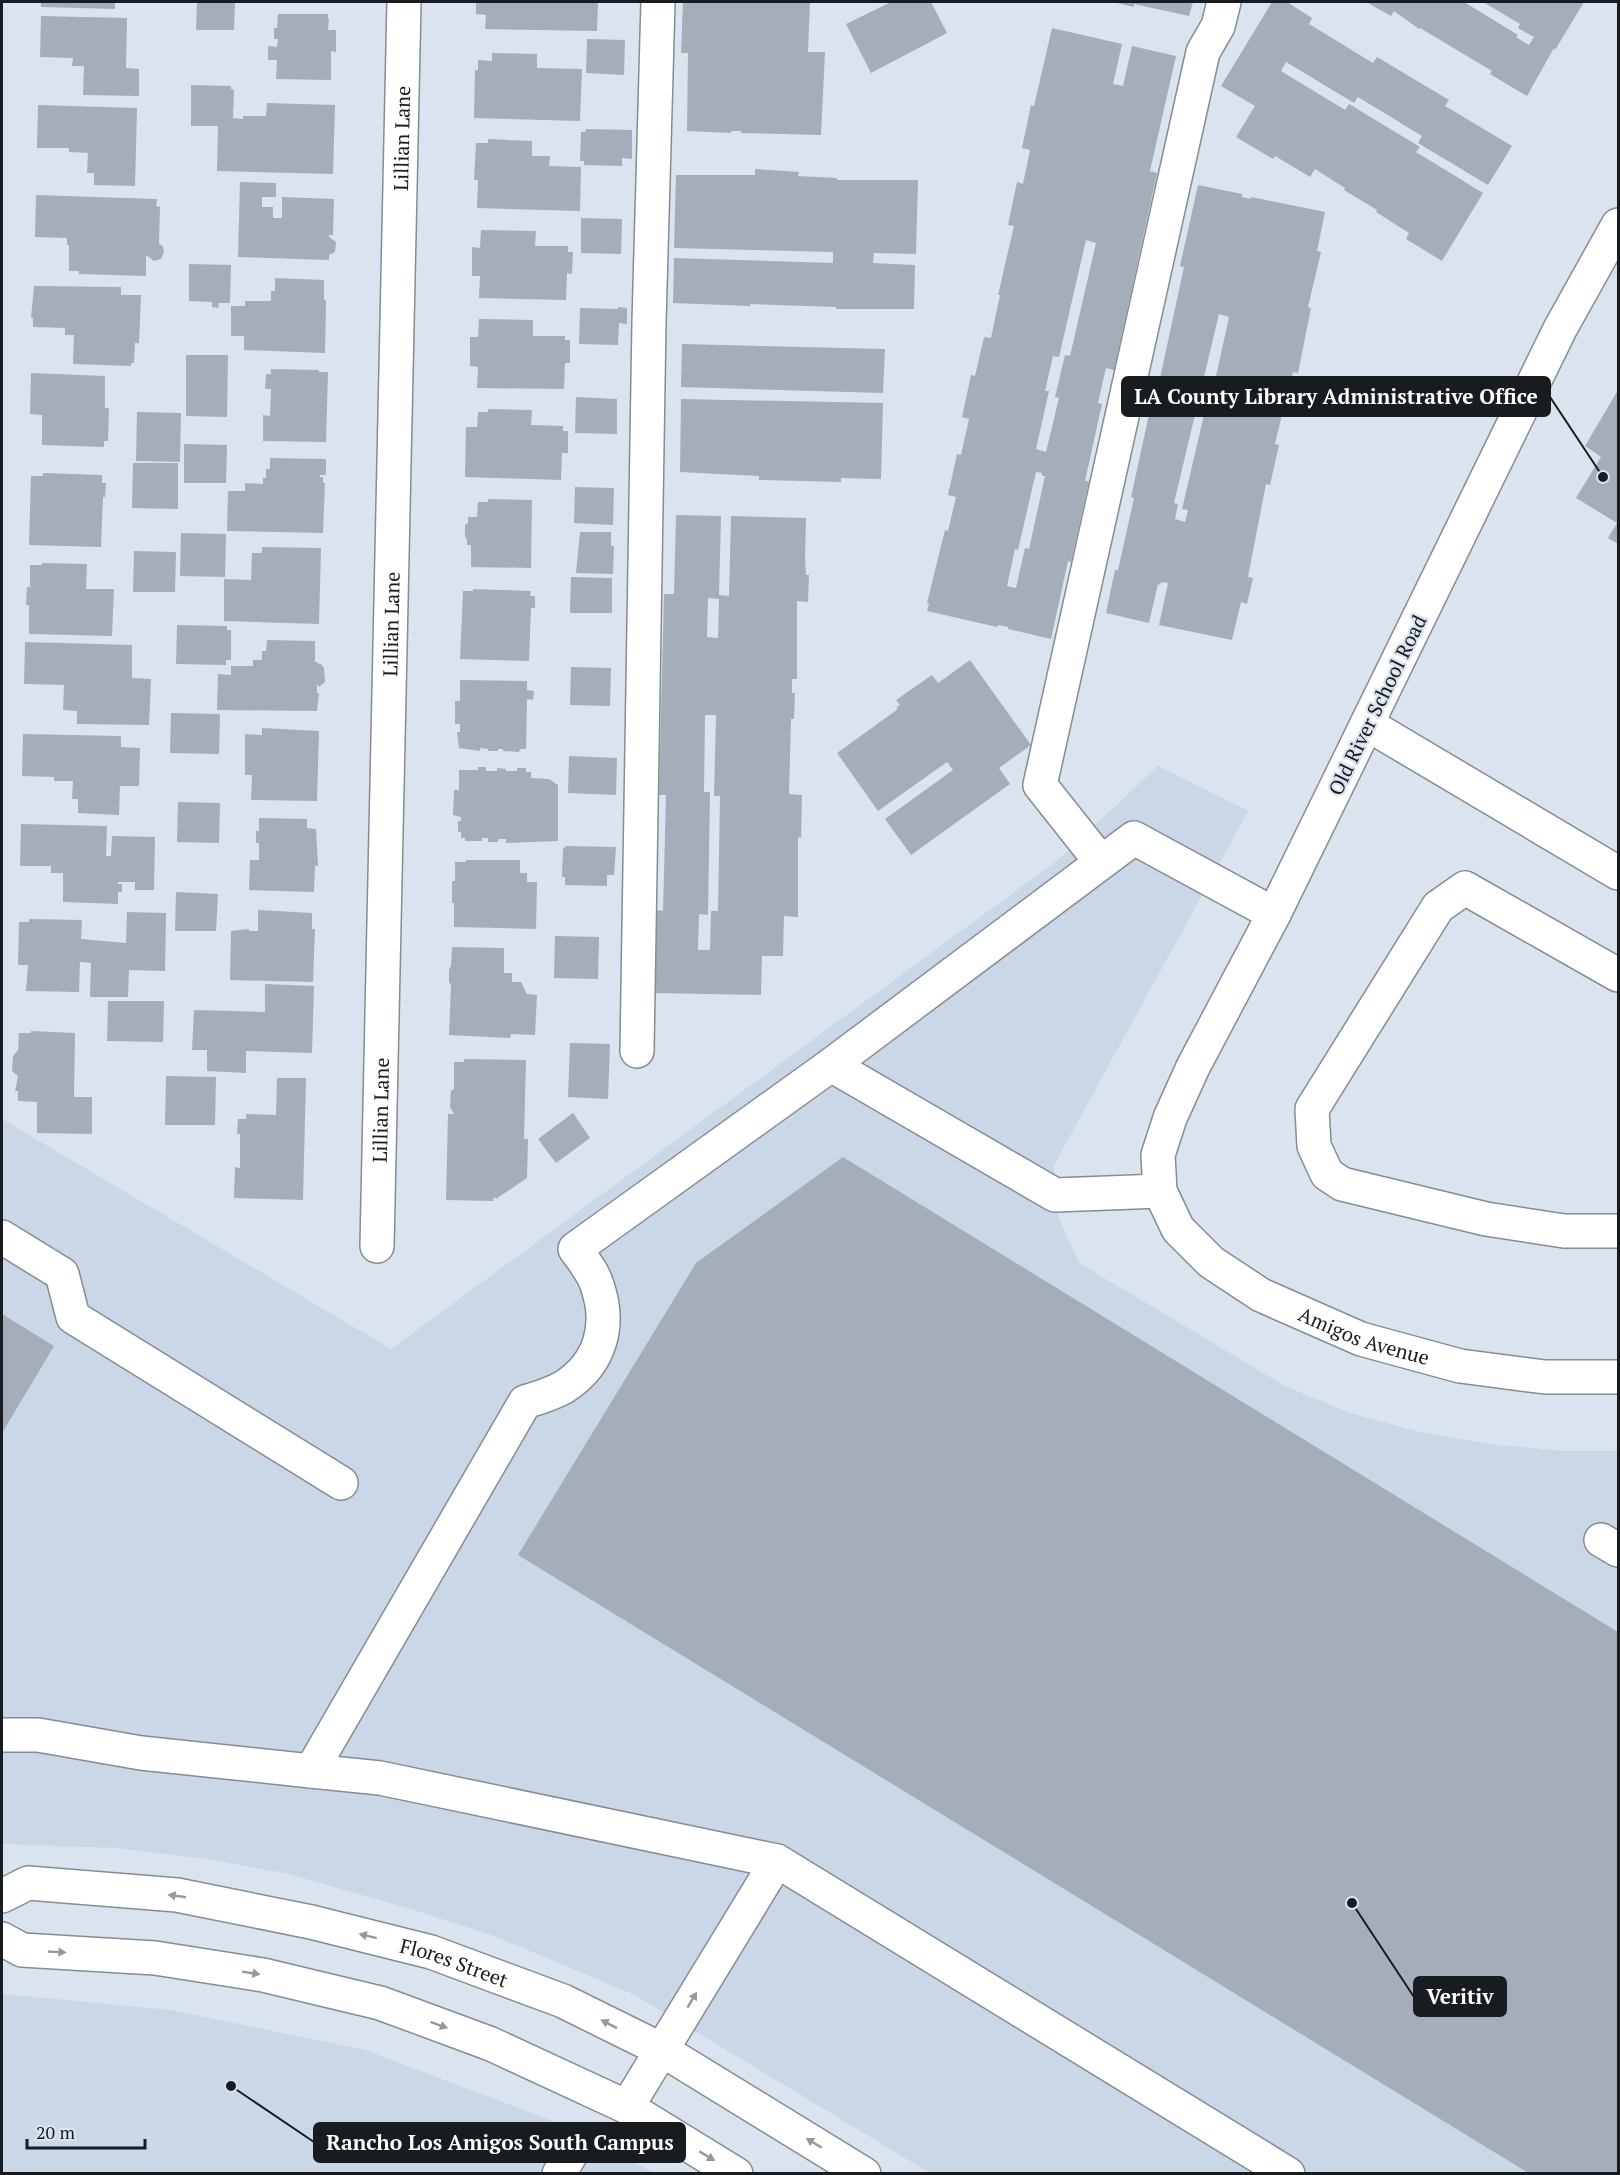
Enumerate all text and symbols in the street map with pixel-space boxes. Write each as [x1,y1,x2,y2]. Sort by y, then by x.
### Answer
street label: Lillian Lane [386,85,416,191]
callout: LA County Library Administrative Office [1122,377,1550,416]
text: LA County Library Administrative Office [1134,382,1538,410]
street label: Lillian Lane [376,571,405,677]
street label: Old River School Road [1322,610,1432,800]
street label: Lillian Lane [365,1057,395,1163]
street label: Amigos Avenue [1294,1300,1433,1371]
one-way arrow [167,1892,186,1901]
one-way arrow [358,1931,376,1940]
street label: Flores Street [397,1931,513,1993]
one-way arrow [48,1948,67,1957]
one-way arrow [242,1968,261,1977]
callout: Veritiv [1414,1977,1506,2016]
text: Veritiv [1426,1982,1494,2010]
one-way arrow [687,1992,698,2008]
one-way arrow [601,2019,618,2029]
one-way arrow [430,2020,448,2030]
scale bar [27,2112,146,2150]
text: 20 m [36,2120,76,2144]
callout: Rancho Los Amigos South Campus [314,2123,685,2162]
text: Rancho Los Amigos South Campus [326,2128,674,2156]
one-way arrow [806,2138,822,2149]
one-way arrow [699,2151,716,2161]

